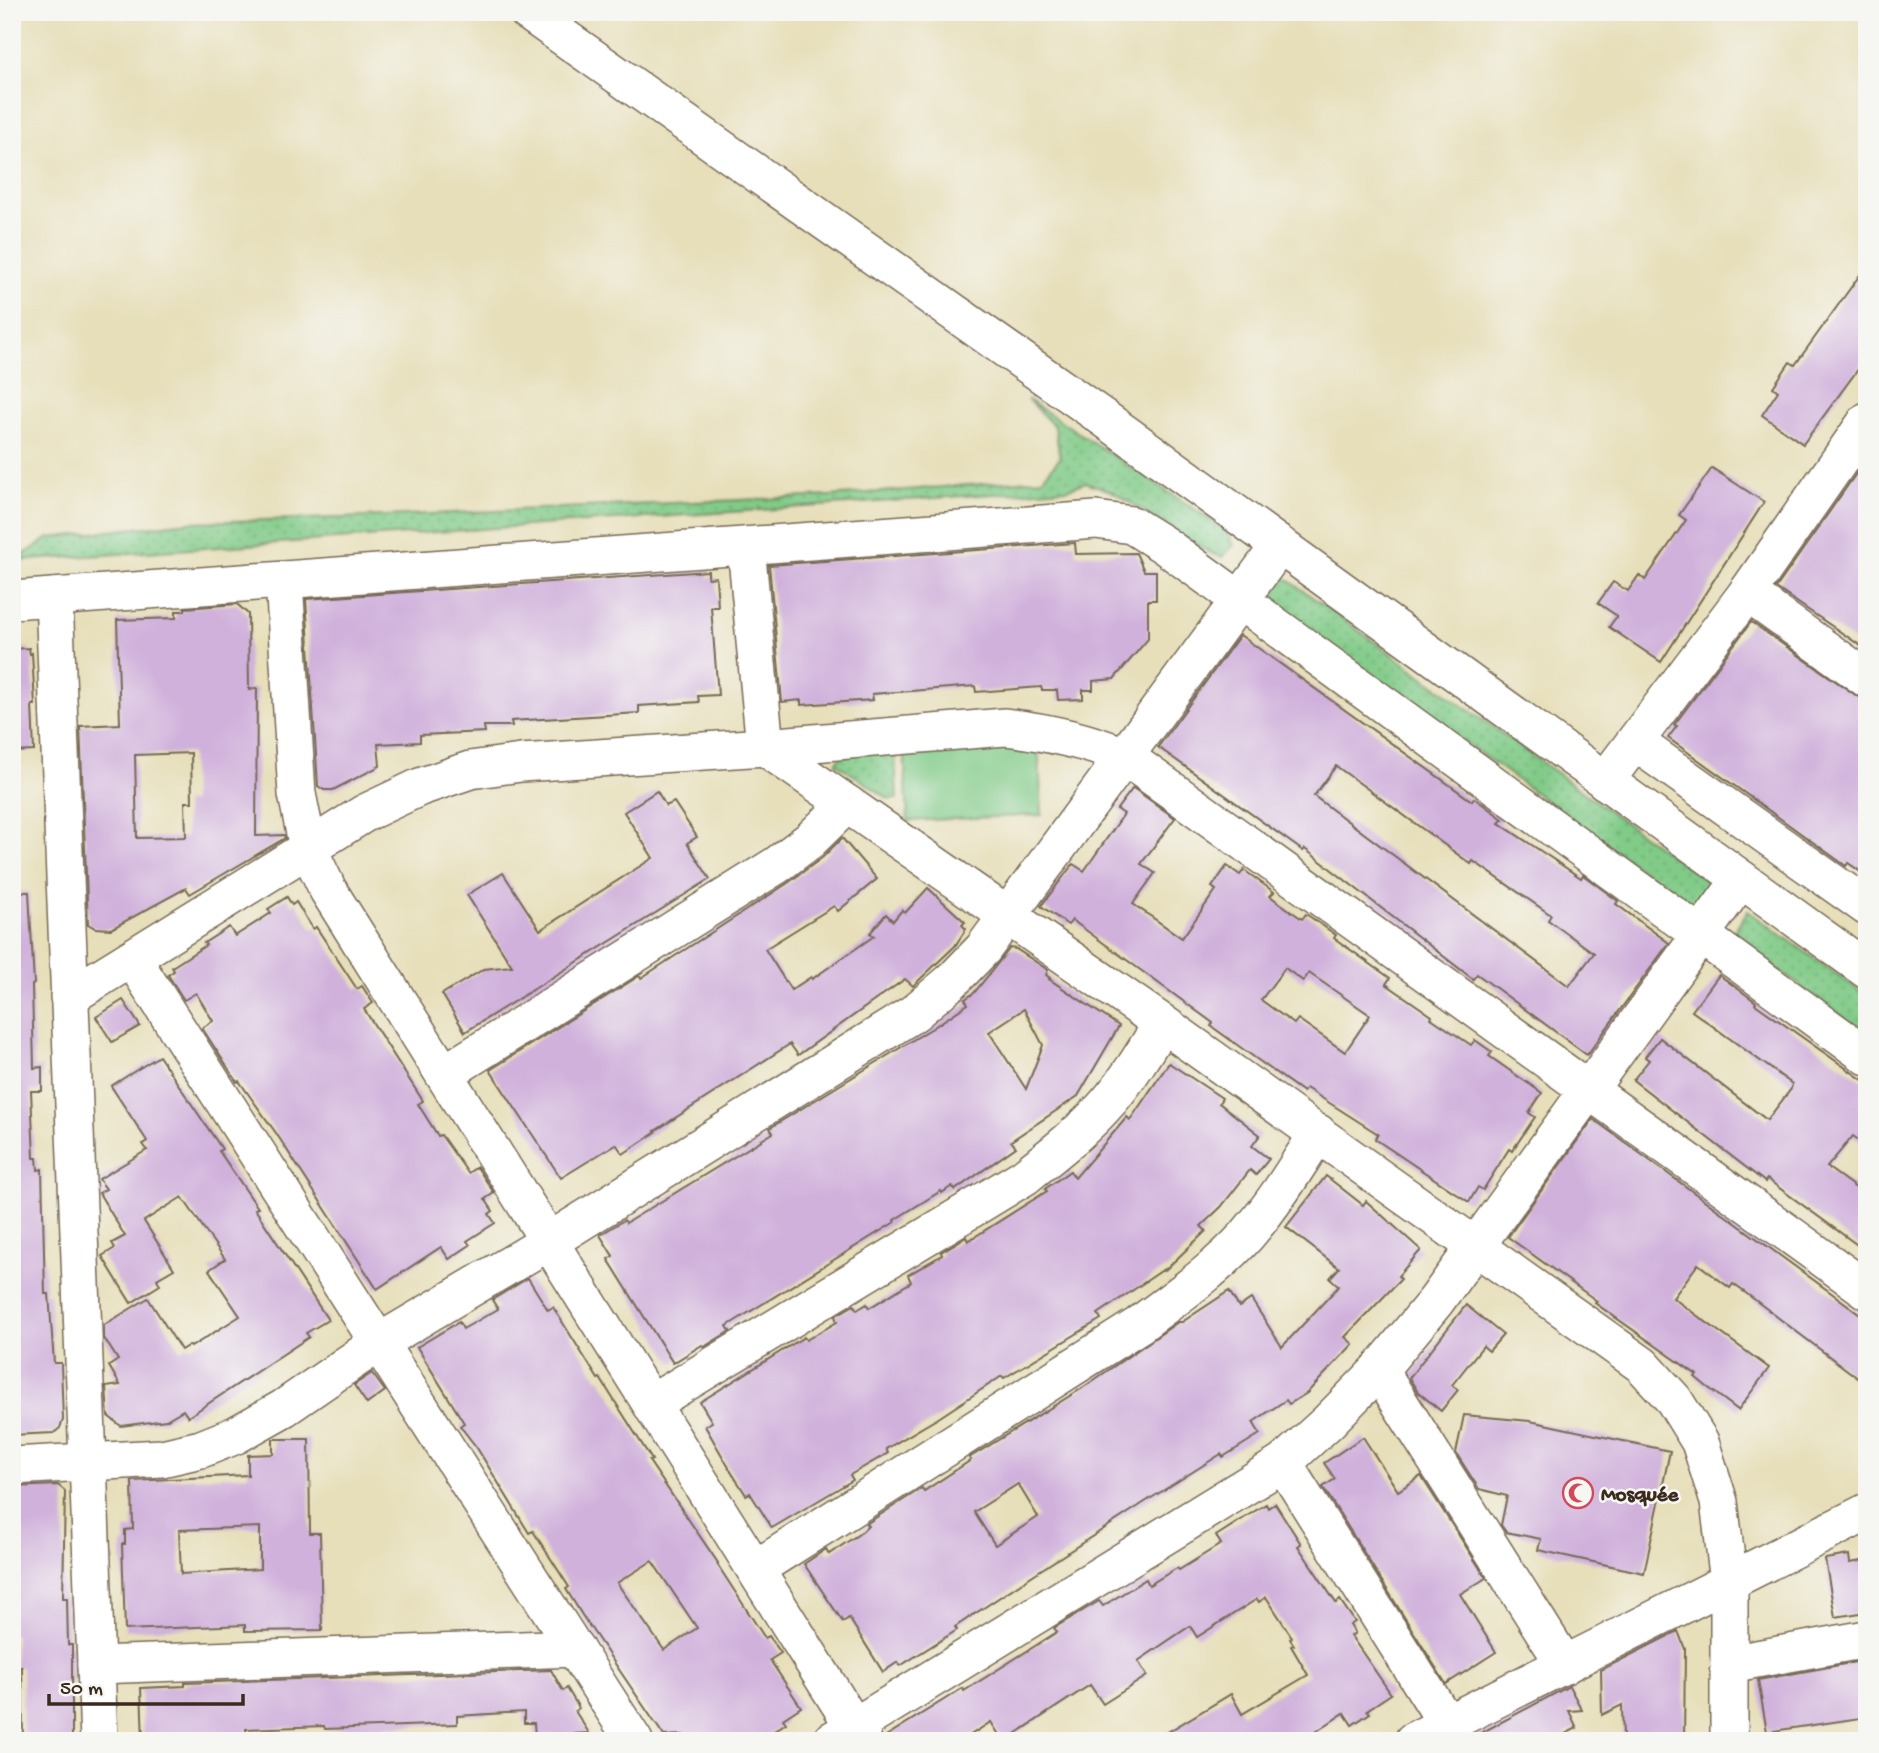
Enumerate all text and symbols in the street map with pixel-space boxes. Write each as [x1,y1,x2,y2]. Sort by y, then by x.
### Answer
mosque icon: Mosquée [1561,1476,1595,1510]
place label: Mosquée [1601,1484,1679,1509]
scale bar [49,1662,243,1706]
text: 50 m [60,1678,103,1703]

